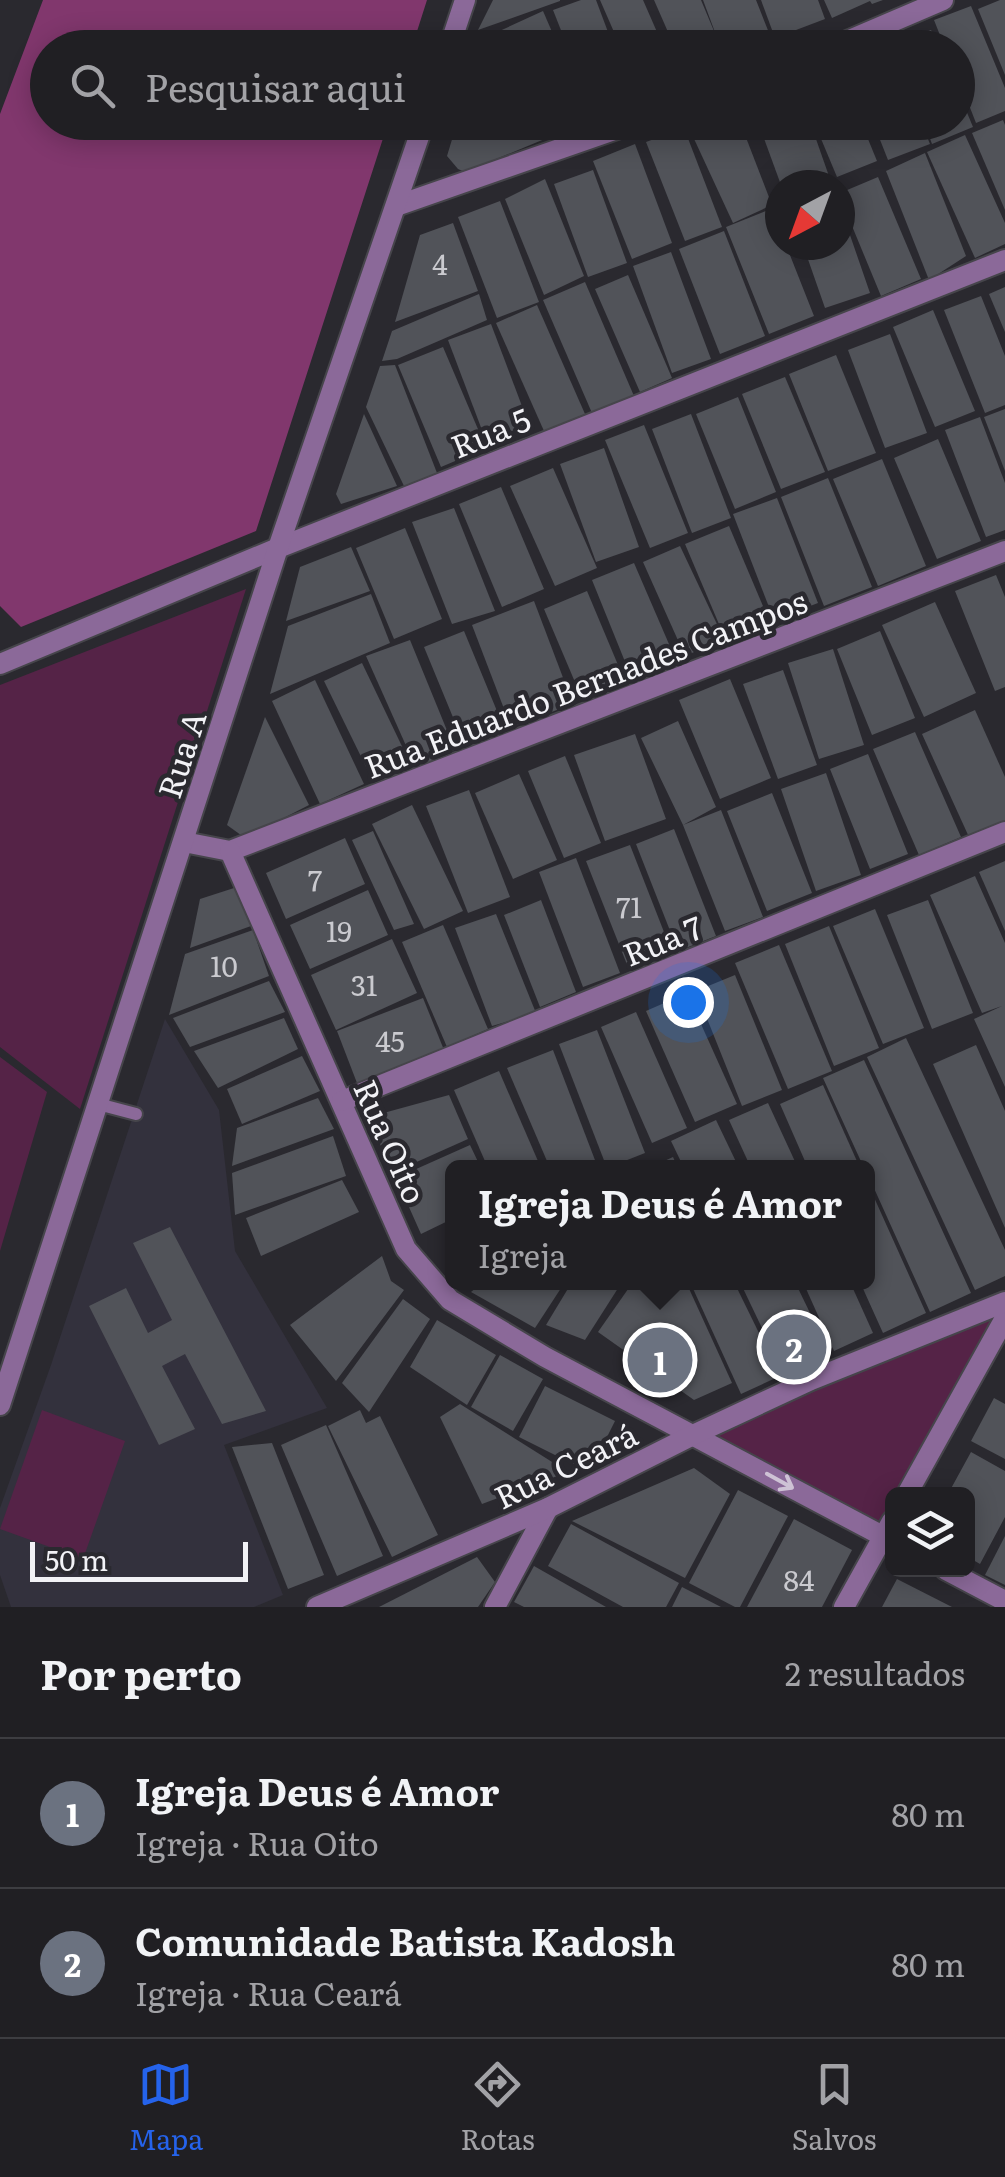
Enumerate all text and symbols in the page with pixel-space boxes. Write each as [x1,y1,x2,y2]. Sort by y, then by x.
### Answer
search box [30,30,975,140]
text: Pesquisar aqui [145,57,406,114]
icon: search [65,58,120,113]
north arrow [765,170,855,260]
house number: 4 [432,242,448,284]
street label: Rua 5 [443,393,537,469]
street label: Rua Eduardo Bernades Campos [357,575,813,789]
street label: Rua A [143,704,217,804]
house number: 7 [308,858,322,900]
house number: 71 [616,885,642,927]
street label: Rua 7 [615,901,709,977]
house number: 19 [326,909,352,951]
house number: 10 [210,944,238,986]
house number: 31 [351,963,377,1005]
your location [663,977,714,1028]
house number: 45 [375,1019,405,1061]
street label: Rua Oito [343,1071,441,1211]
popup [445,1160,875,1290]
text: Igreja Deus é Amor [478,1173,842,1230]
text: Igreja [478,1230,567,1278]
pin: 2 [762,1310,826,1384]
pin: 1 [628,1322,692,1398]
street label: Rua Ceará [485,1408,645,1519]
one-way arrow [765,1471,794,1491]
map controls [885,1487,975,1577]
button: layers [885,1487,975,1577]
scale bar [30,1537,248,1582]
text: 50 m [45,1538,108,1580]
house number: 84 [784,1558,814,1600]
text: Por perto [40,1641,242,1703]
text: 2 resultados [785,1648,965,1696]
text: Igreja Deus é Amor [135,1761,499,1818]
text: 1 [66,1789,79,1837]
text: 80 m [891,1789,965,1837]
text: Igreja · Rua Oito [135,1818,379,1866]
text: Comunidade Batista Kadosh [135,1911,676,1968]
text: 2 [64,1939,81,1987]
text: 80 m [891,1939,965,1987]
text: Igreja · Rua Ceará [135,1968,401,2016]
tab: Mapa [129,2057,203,2159]
tab: Rotas [461,2057,535,2159]
tab: Salvos [792,2057,876,2159]

